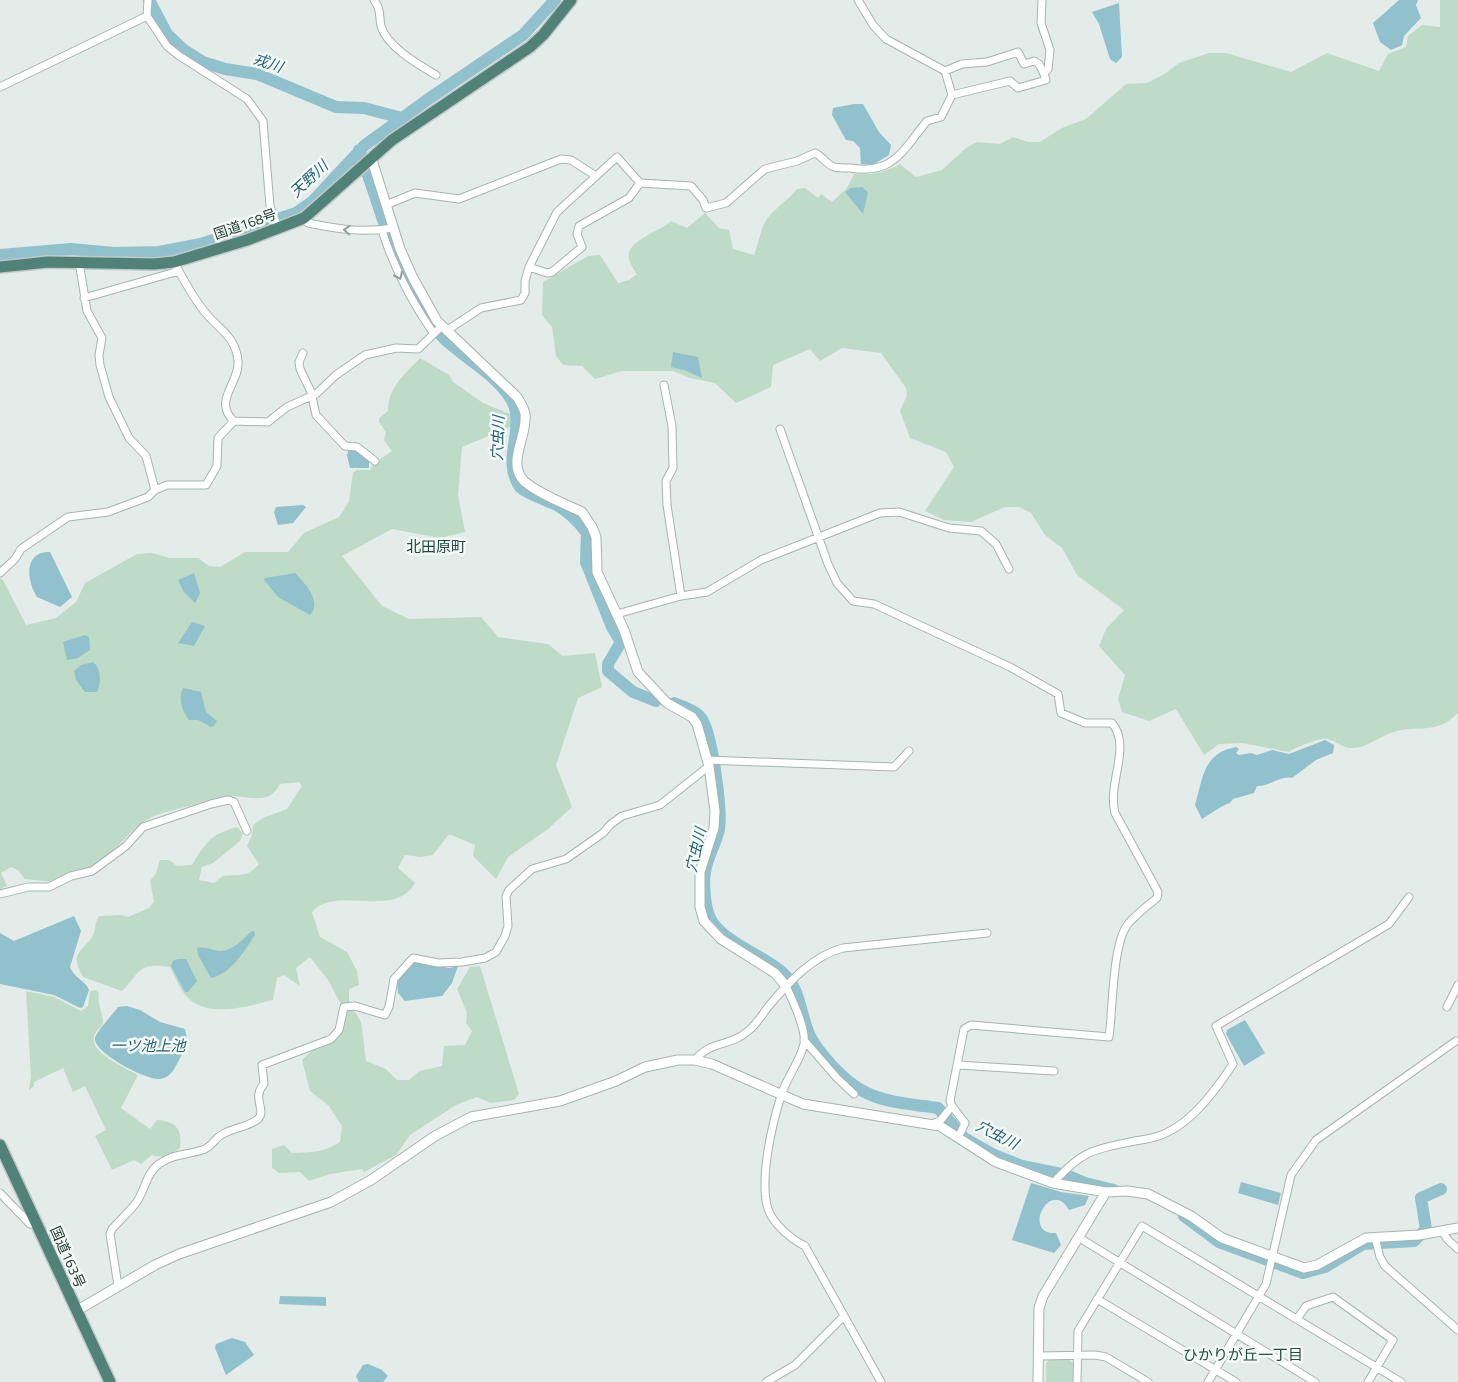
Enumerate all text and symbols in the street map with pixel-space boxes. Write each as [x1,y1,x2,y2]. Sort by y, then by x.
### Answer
water label: 戎川 [250,47,288,79]
water label: 天野川 [284,154,334,202]
street label: 国道168号 [210,203,279,244]
one-way arrow [343,224,351,235]
one-way arrow [392,271,403,280]
water label: 穴虫川 [485,413,510,461]
district label: 北田原町 [406,535,466,558]
water label: 穴虫川 [679,823,712,874]
water label: 一ツ池上池 [110,1034,187,1057]
water label: 穴虫川 [972,1114,1024,1156]
street label: 国道163号 [46,1223,91,1291]
district label: ひかりが丘一丁目 [1183,1343,1303,1366]

